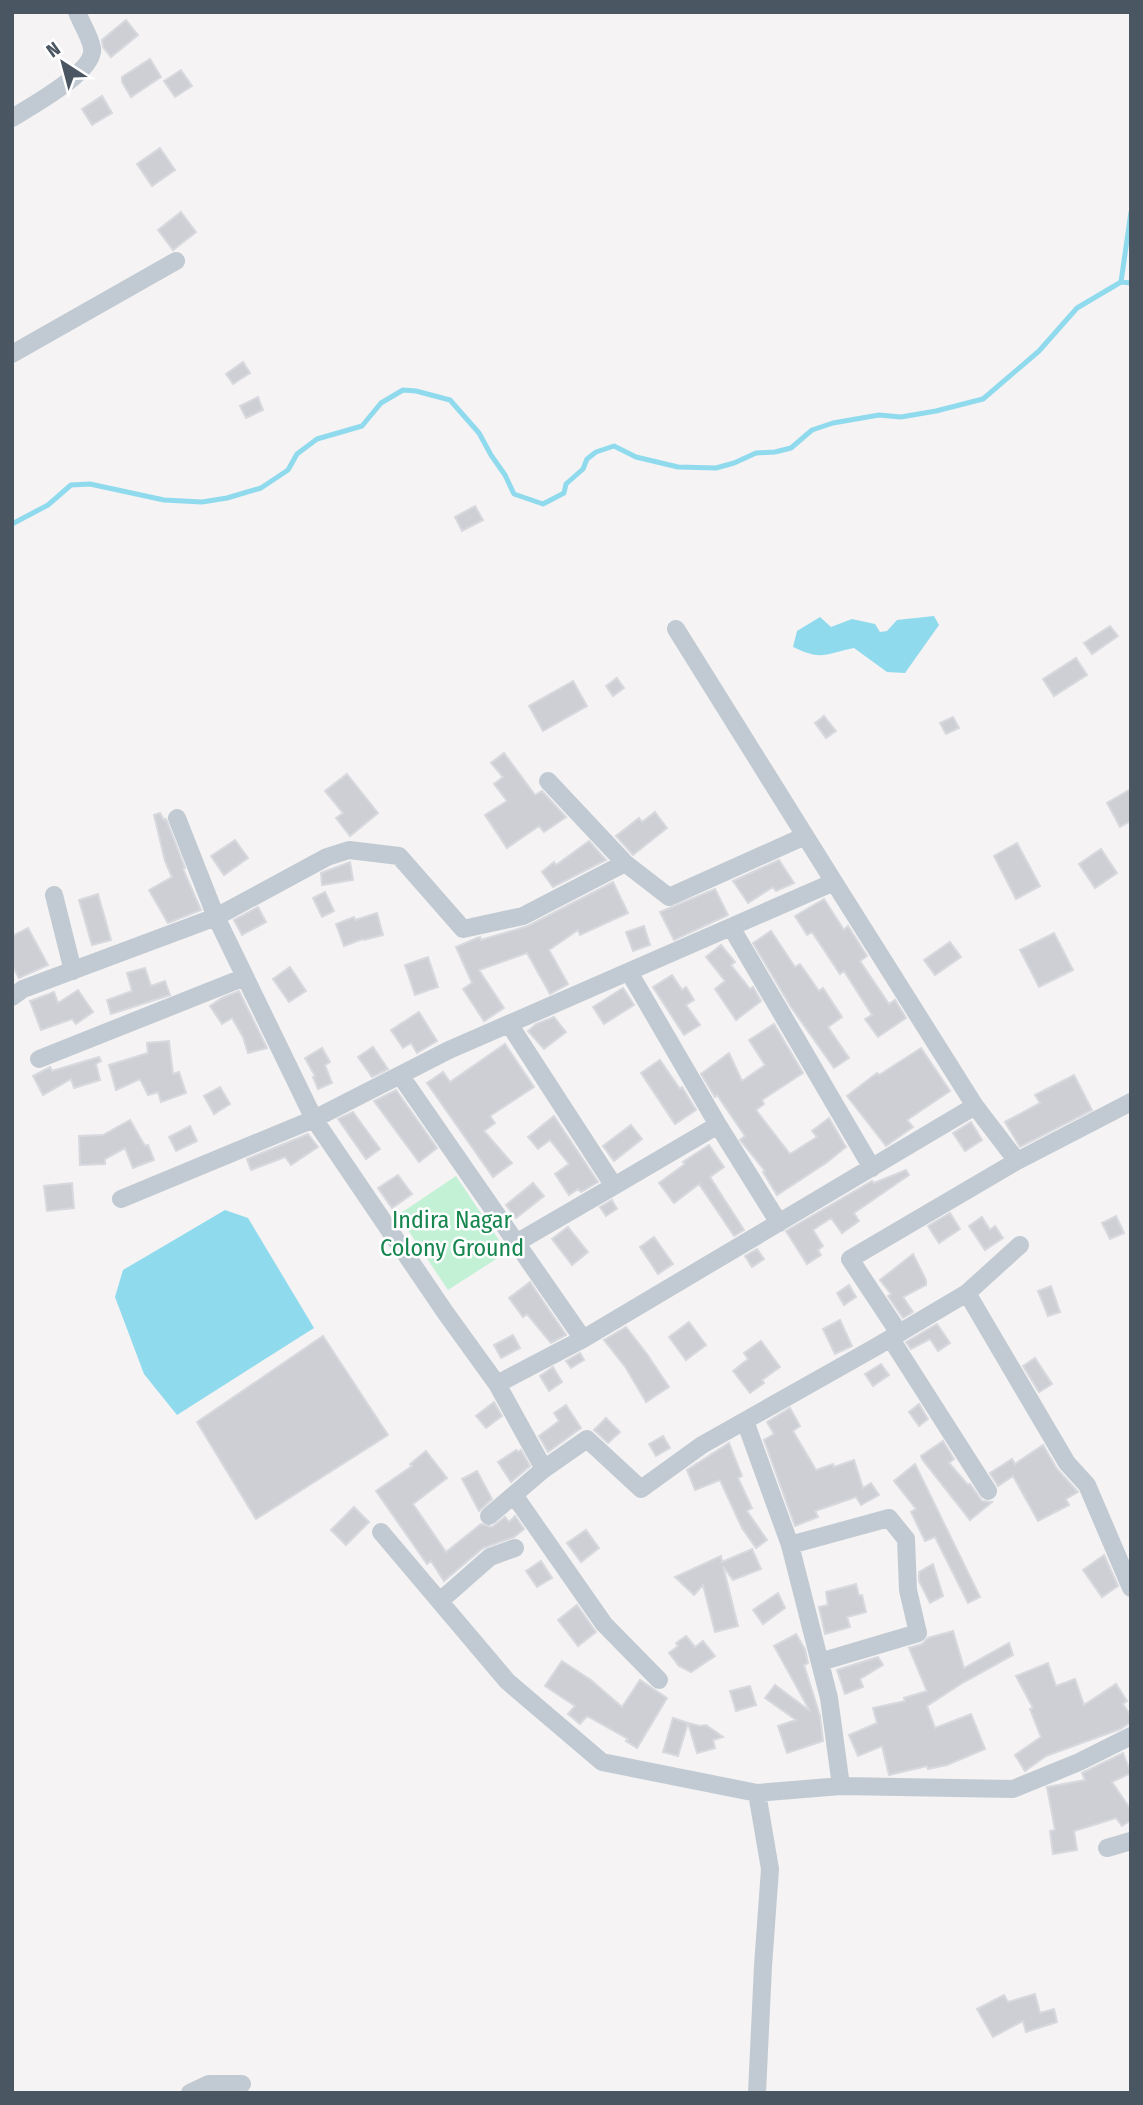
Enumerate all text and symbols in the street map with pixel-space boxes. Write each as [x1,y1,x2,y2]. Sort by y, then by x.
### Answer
north arrow [28,28,98,98]
text: N [42,37,65,62]
park label: Indira Nagar Colony Ground [380,1206,524,1262]

